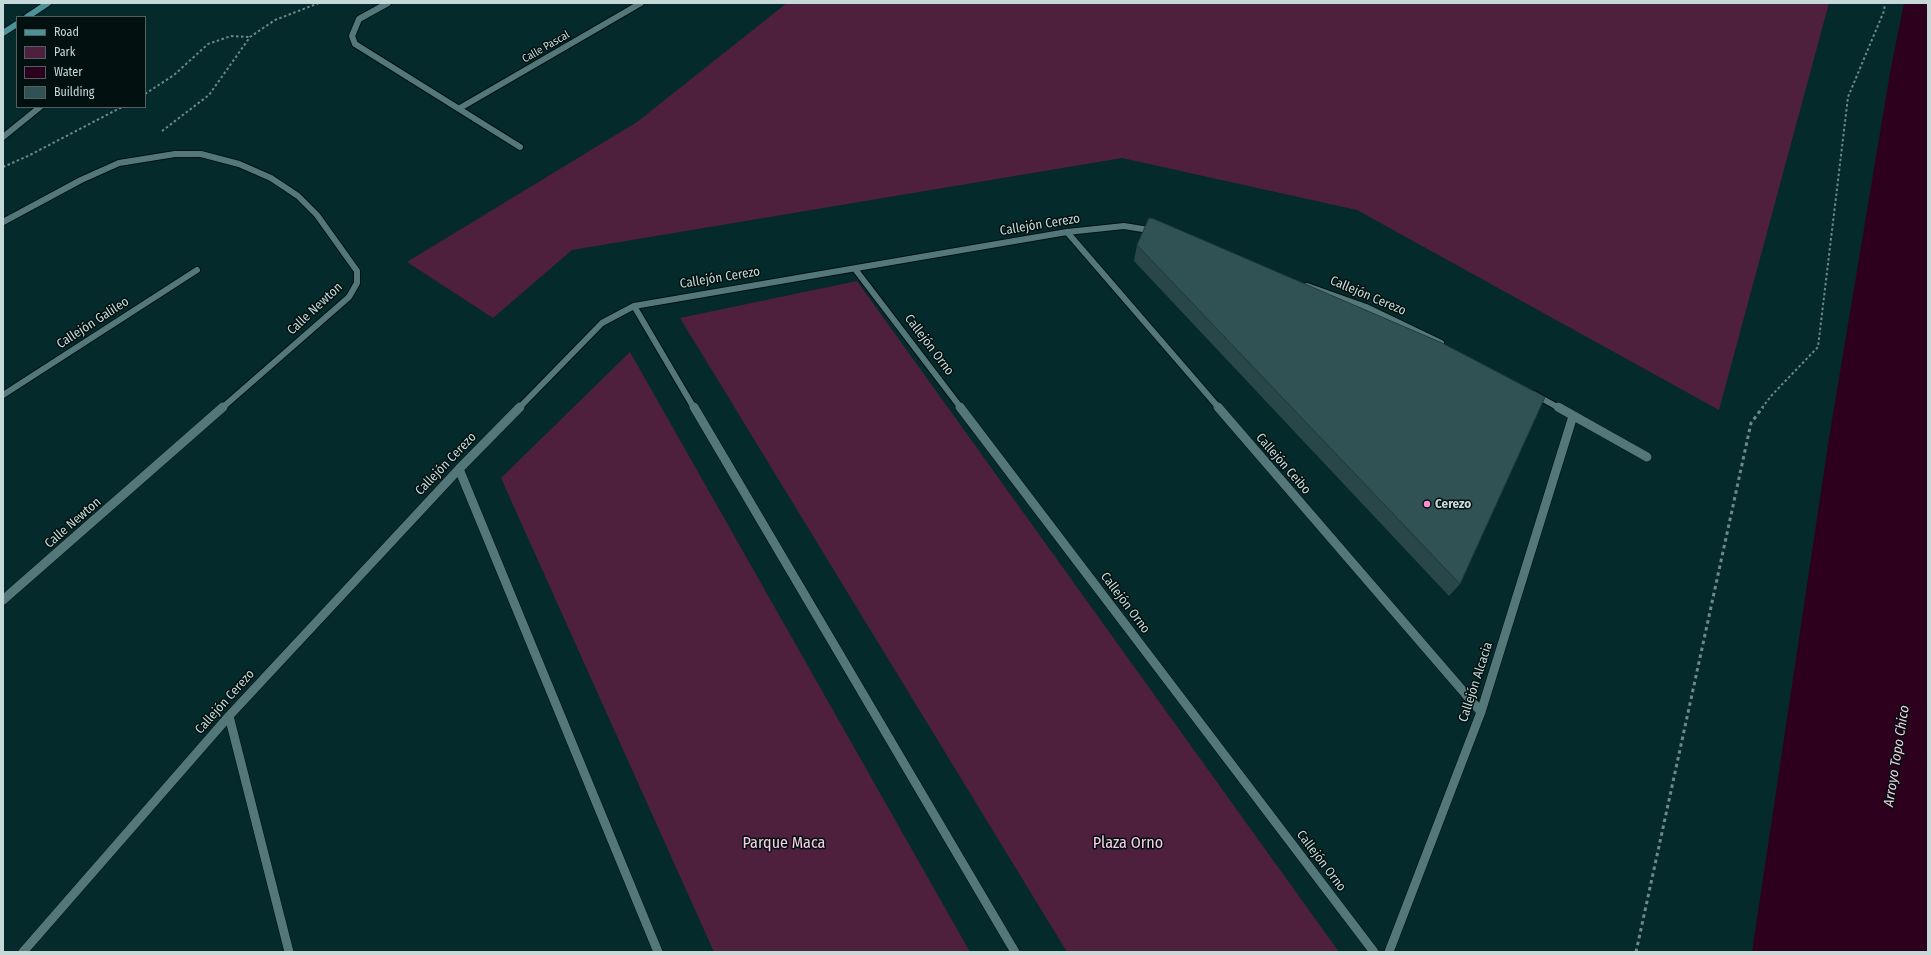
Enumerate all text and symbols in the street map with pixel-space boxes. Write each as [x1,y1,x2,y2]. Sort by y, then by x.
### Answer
legend [16,16,146,108]
text: Road [54,25,79,39]
street label: Calle Pascal [520,28,572,66]
text: Park [54,45,75,59]
text: Water [54,65,82,79]
text: Building [54,85,94,99]
street label: Callejón Cerezo [999,211,1081,239]
street label: Callejón Cerezo [679,264,761,292]
street label: Callejón Cerezo [1328,273,1408,319]
street label: Calle Newton [284,280,346,338]
street label: Callejón Galileo [54,294,132,352]
street label: Callejón Orno [901,311,957,379]
street label: Callejón Cerezo [412,429,480,499]
street label: Callejón Ceibo [1252,430,1314,498]
street label: Calle Newton [42,494,104,552]
place label: Cerezo [1435,496,1471,512]
marker: Cerezo [1422,499,1432,509]
street label: Callejón Orno [1097,569,1153,637]
street label: Callejón Alcacia [1456,640,1496,724]
street label: Callejón Cerezo [192,667,258,737]
water label: Arroyo Topo Chico [1881,704,1913,808]
street label: Callejón Orno [1293,827,1349,895]
park label: Parque Maca [743,834,825,854]
park label: Plaza Orno [1093,834,1163,854]

